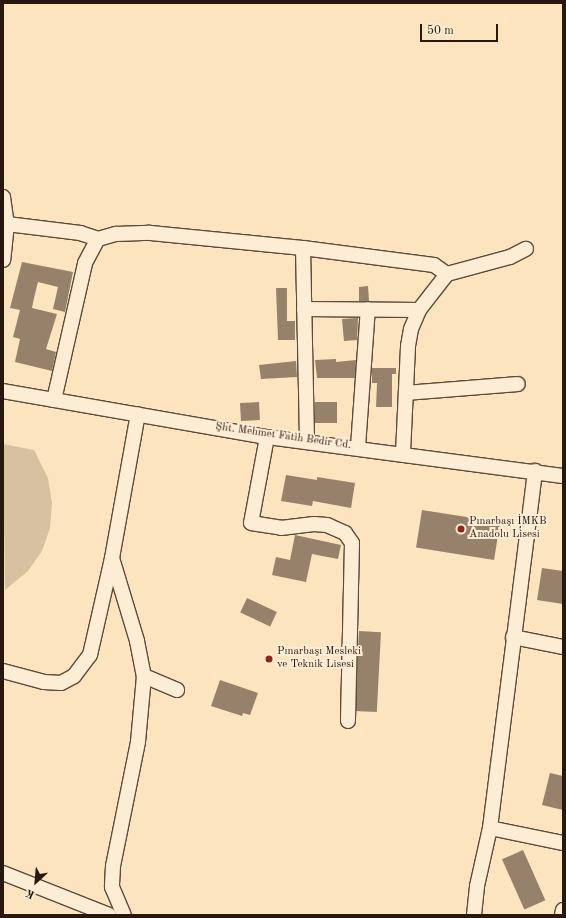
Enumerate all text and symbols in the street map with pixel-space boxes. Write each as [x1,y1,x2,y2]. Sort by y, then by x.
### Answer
scale bar [422,16,500,42]
text: 50 m [427,25,454,37]
street label: Şht. Mehmet Fatih Bedir Cd. [214,421,352,453]
place label: Pınarbaşı İMKB Anadolu Lisesi [469,516,547,542]
marker: Pınarbaşı İMKB Anadolu Lisesi [456,524,466,534]
place label: Pınarbaşı Mesleki ve Teknik Lisesi [277,646,361,672]
marker: Pınarbaşı Mesleki ve Teknik Lisesi [264,654,274,664]
north arrow [16,862,56,902]
text: K [24,886,37,900]

